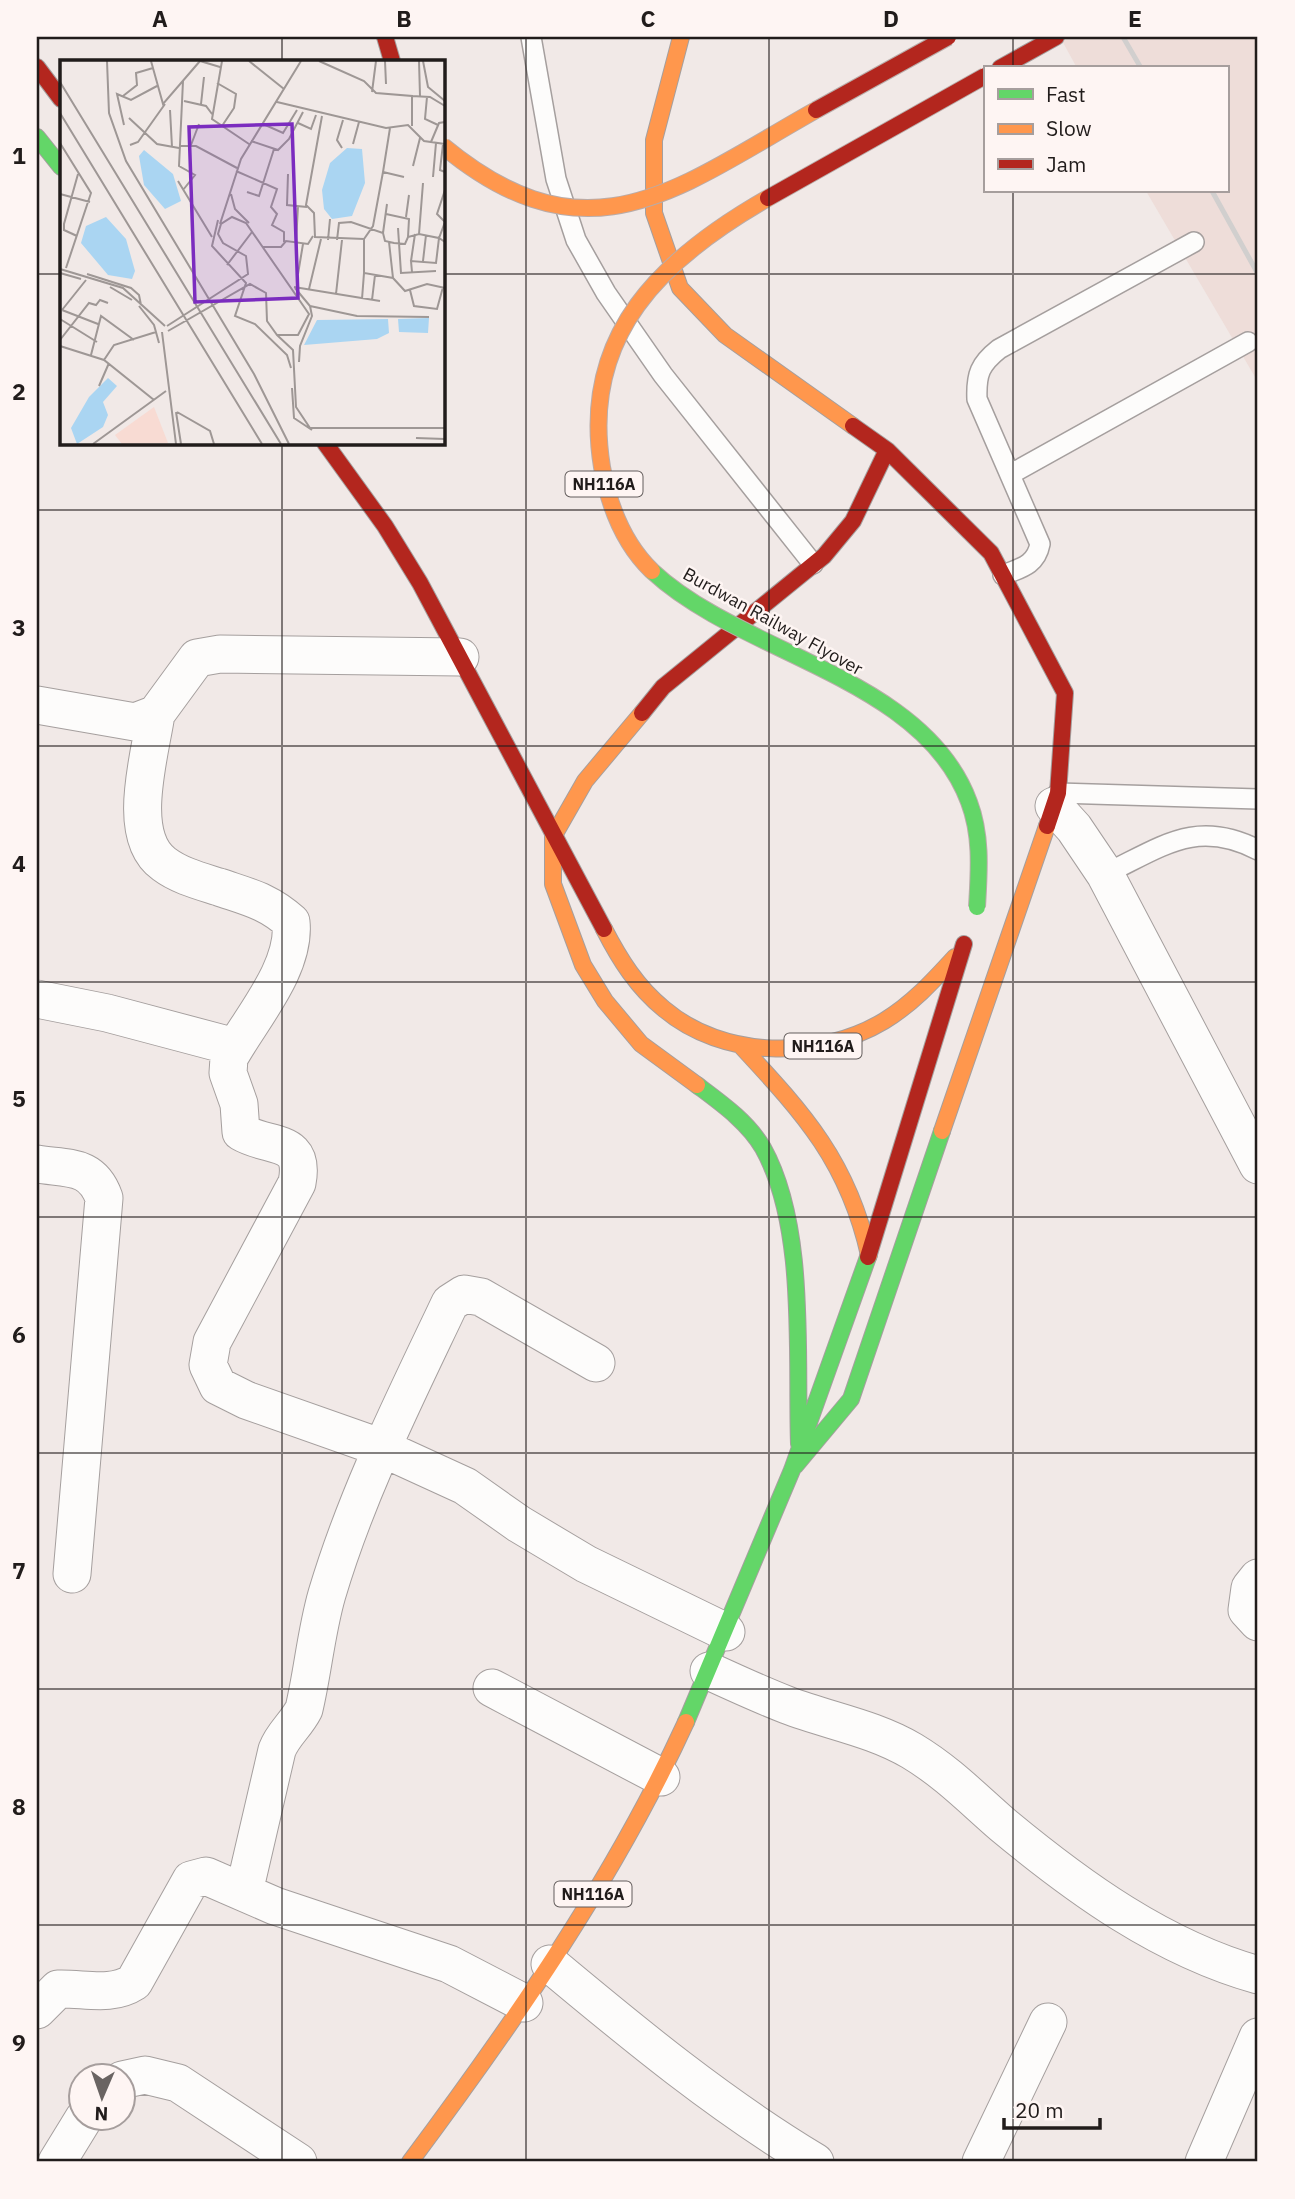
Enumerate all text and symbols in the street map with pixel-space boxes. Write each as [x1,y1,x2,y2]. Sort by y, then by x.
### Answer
text: A [152,3,168,33]
text: B [396,3,412,33]
text: C [641,3,656,33]
text: D [883,3,899,33]
text: E [1128,3,1142,33]
inset map [60,60,444,444]
legend [984,66,1228,192]
text: Fast [1046,80,1086,108]
text: Slow [1046,114,1092,142]
text: 1 [12,140,26,170]
text: Jam [1046,150,1086,178]
text: 2 [12,376,26,406]
road number: NH116A [566,471,642,496]
street label: Burdwan Railway Flyover [679,562,867,680]
text: 3 [12,612,26,642]
text: 4 [12,848,26,878]
road number: NH116A [784,1034,862,1058]
text: 5 [12,1083,26,1113]
text: 6 [12,1319,26,1349]
text: 7 [12,1555,26,1585]
text: 8 [12,1791,26,1821]
road number: NH116A [554,1882,632,1906]
text: 9 [12,2027,26,2057]
north arrow [66,2062,136,2132]
scale bar [1004,2087,1101,2131]
text: 20 m [1015,2096,1064,2124]
text: N [94,2102,109,2126]

